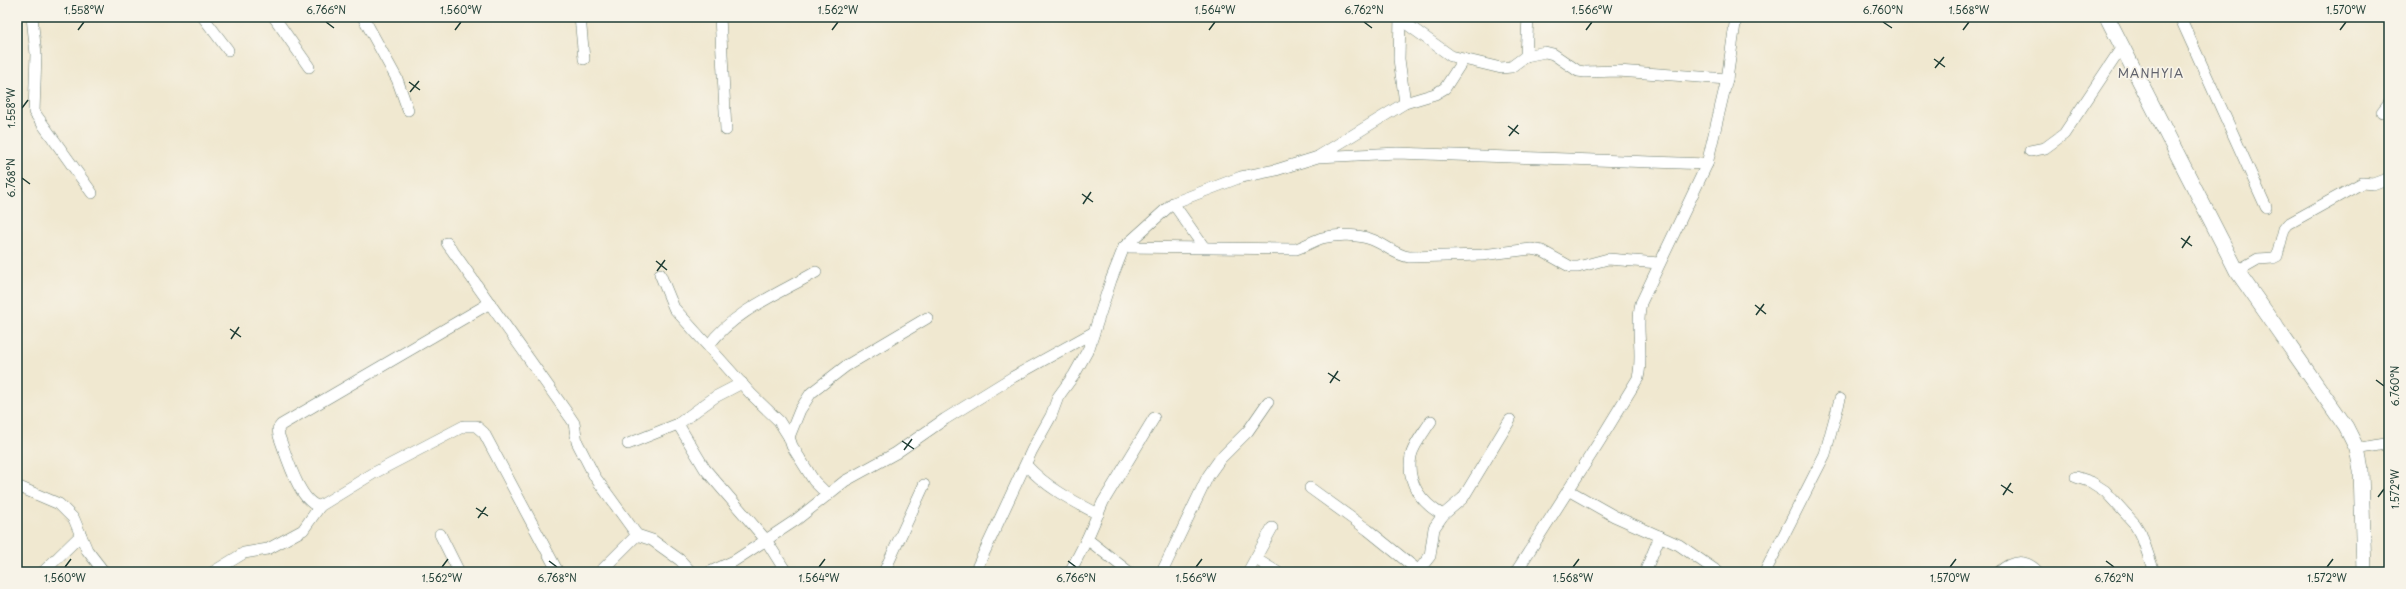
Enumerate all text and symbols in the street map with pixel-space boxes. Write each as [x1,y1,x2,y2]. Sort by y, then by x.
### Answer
text: 1.558°W [64,2,105,17]
text: 6.766°N [306,2,346,17]
text: 1.560°W [440,2,483,17]
text: 1.562°W [818,2,859,17]
text: 1.564°W [1195,2,1236,17]
text: 6.762°N [1344,2,1384,17]
text: 1.566°W [1571,2,1613,17]
text: 6.760°N [1863,2,1904,17]
text: 1.568°W [1949,2,1990,17]
text: 1.570°W [2326,2,2367,17]
district label: MANHYIA [2118,64,2184,82]
text: 1.558°W [3,87,18,128]
text: 6.768°N [3,158,18,198]
text: 6.760°N [2387,365,2402,406]
text: 1.572°W [2387,468,2402,509]
text: 1.560°W [44,570,87,585]
text: 1.562°W [422,570,463,585]
text: 6.768°N [537,570,577,585]
text: 1.564°W [799,570,840,585]
text: 6.766°N [1056,570,1096,585]
text: 1.566°W [1175,570,1217,585]
text: 1.568°W [1553,570,1594,585]
text: 1.570°W [1930,570,1971,585]
text: 6.762°N [2094,570,2134,585]
text: 1.572°W [2307,570,2348,585]

